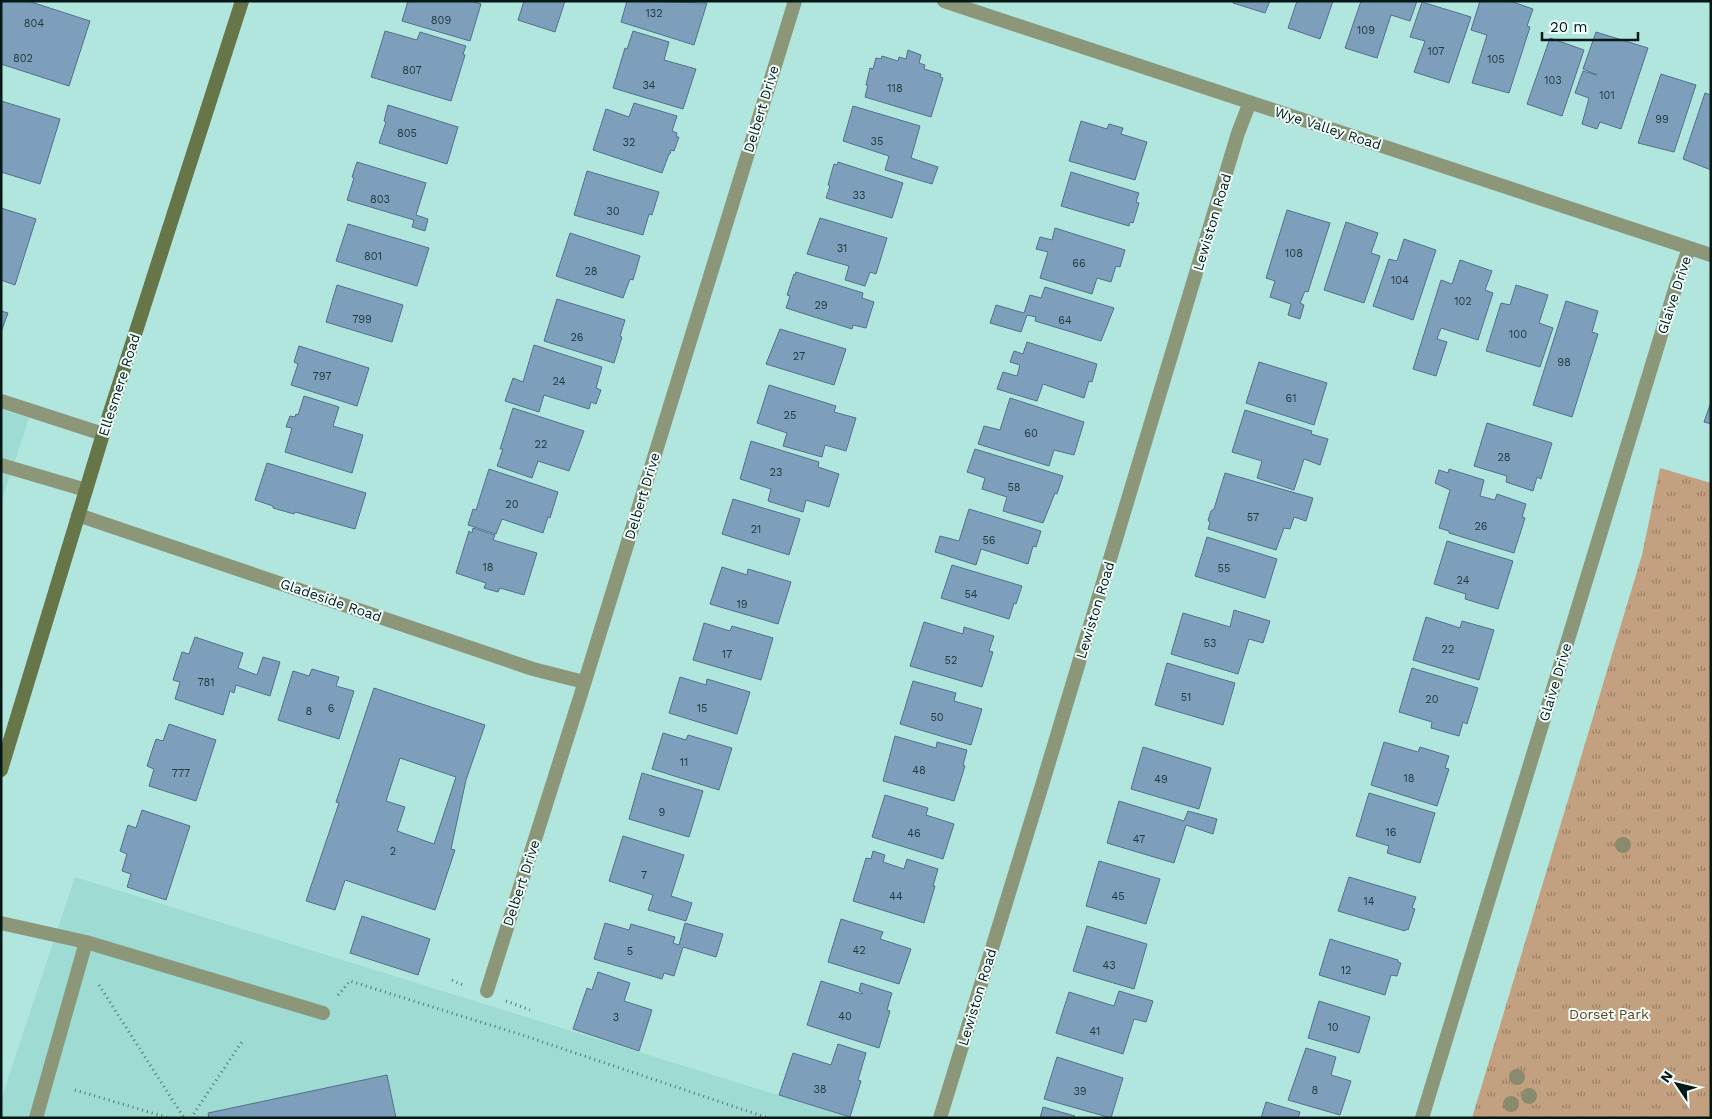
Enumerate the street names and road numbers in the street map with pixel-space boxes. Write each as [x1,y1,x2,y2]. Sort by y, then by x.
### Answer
street label: Delbert Drive [740,64,782,154]
street label: Wye Valley Road [1273,103,1383,153]
street label: Lewiston Road [1190,171,1234,273]
street label: Glaive Drive [1654,254,1694,336]
street label: Ellesmere Road [95,332,143,438]
street label: Delbert Drive [621,451,663,541]
street label: Lewiston Road [1073,559,1117,661]
street label: Gladeside Road [278,575,384,625]
street label: Glaive Drive [1536,641,1574,723]
street label: Delbert Drive [499,838,543,928]
street label: Lewiston Road [955,946,999,1048]

